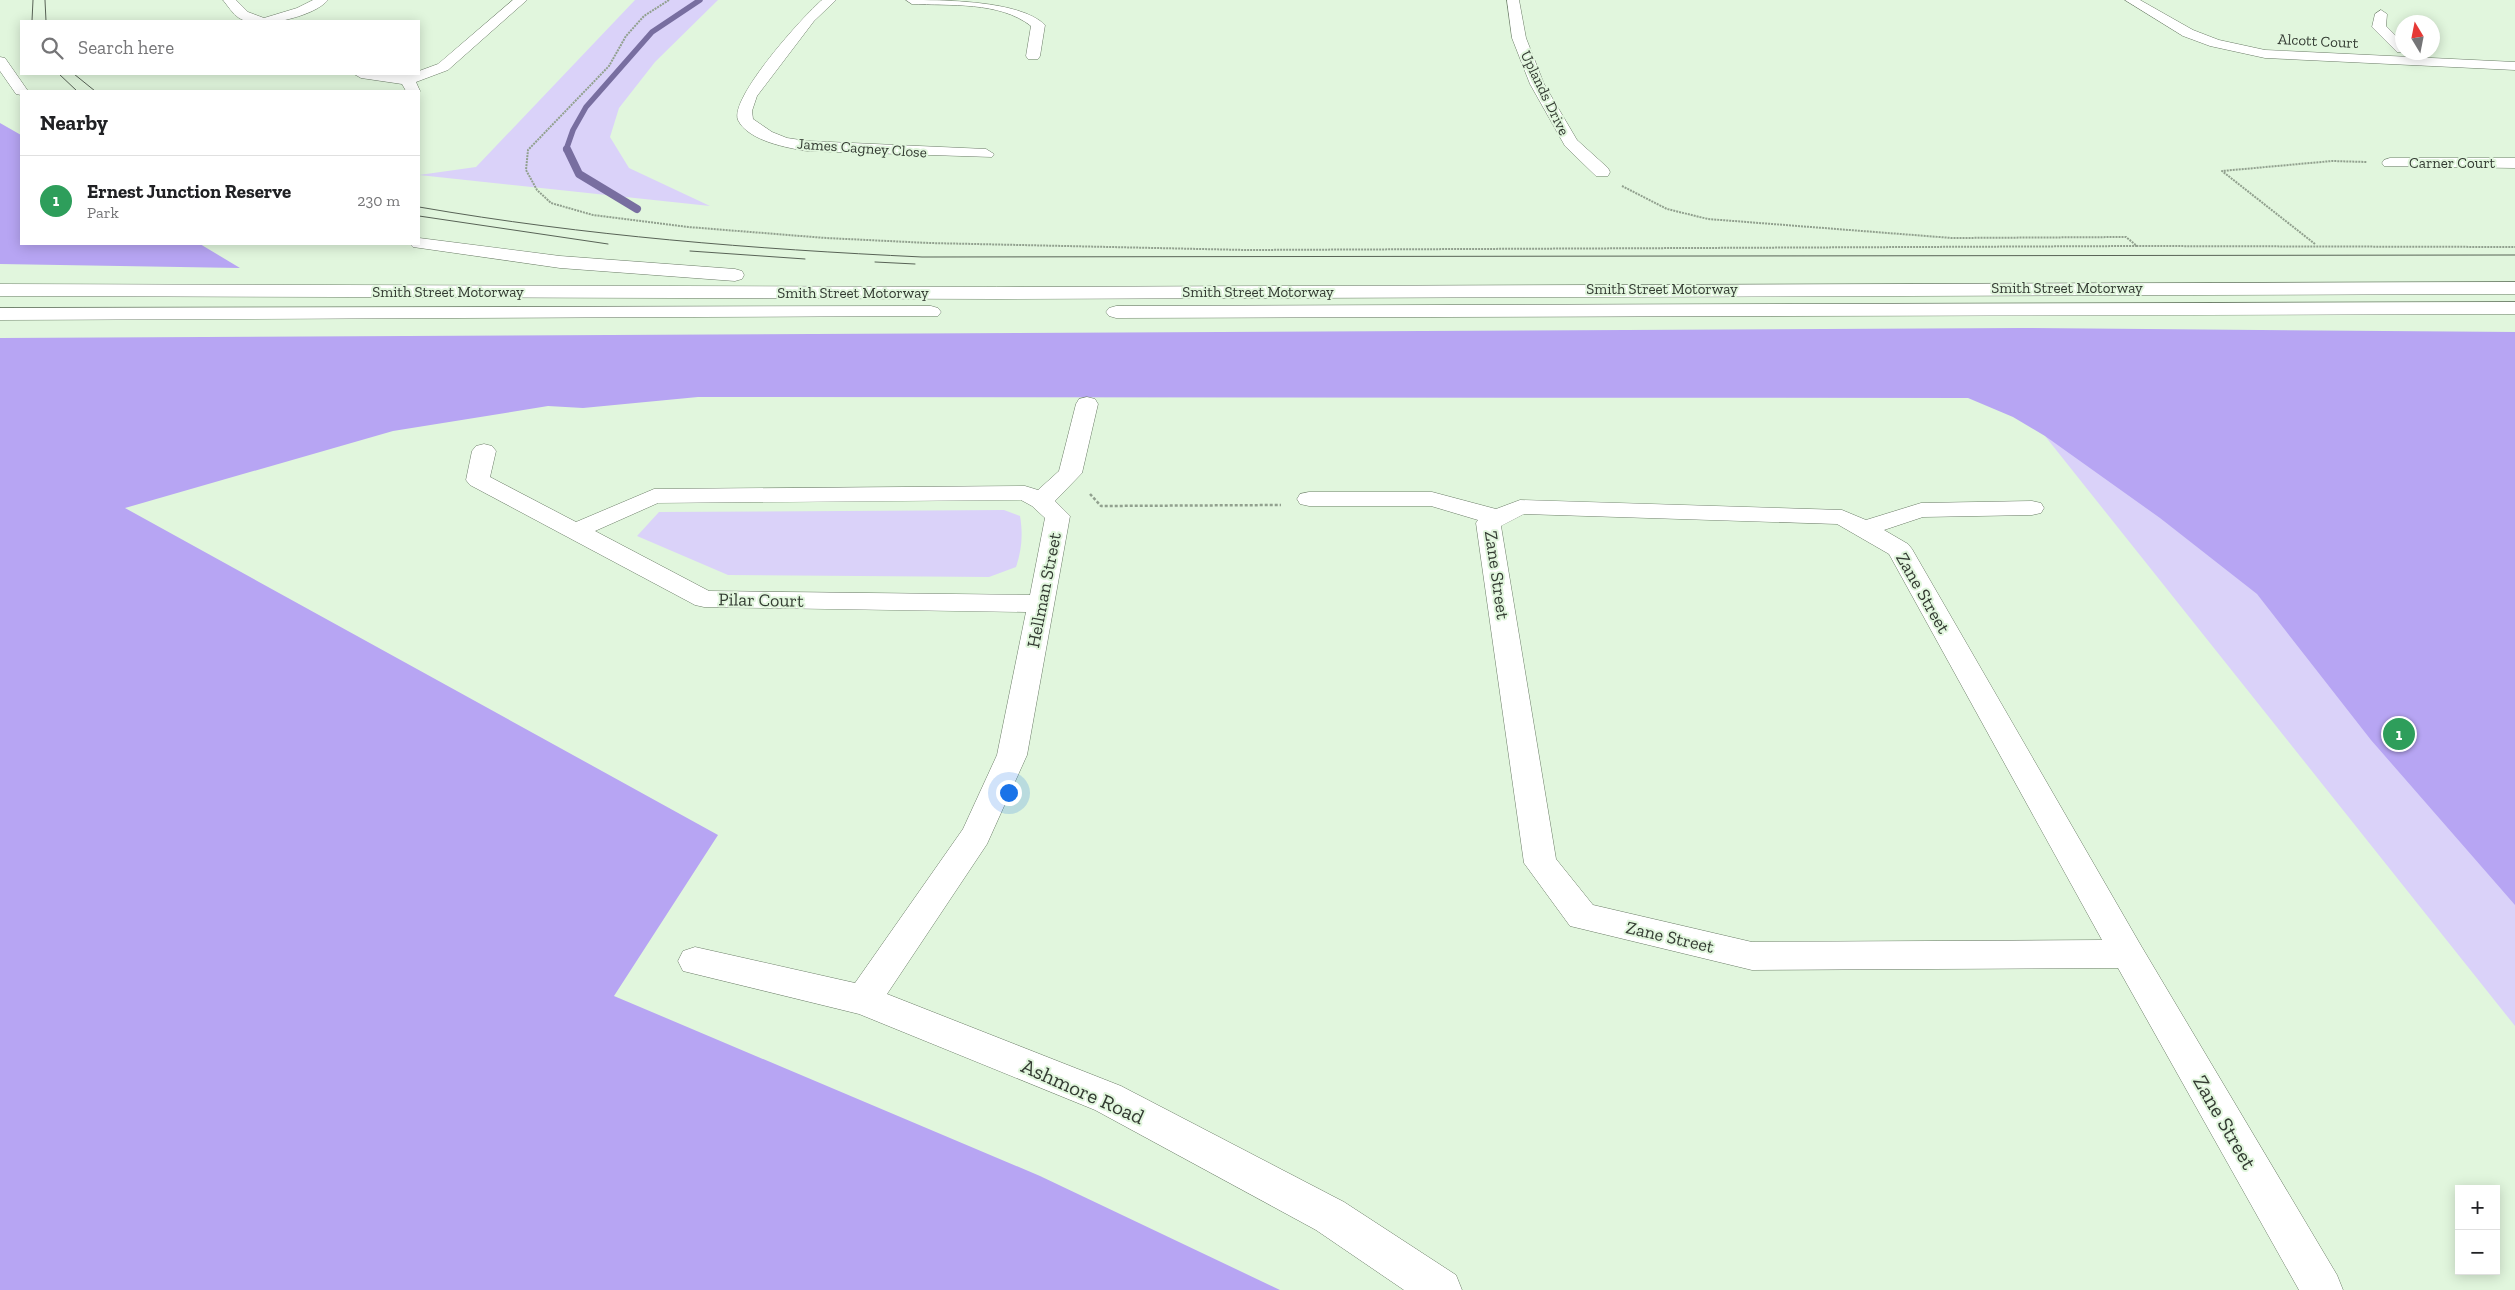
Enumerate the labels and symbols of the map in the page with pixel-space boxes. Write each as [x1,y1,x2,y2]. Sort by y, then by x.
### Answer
north arrow [2395,15,2440,60]
street label: Alcott Court [2277,30,2359,52]
street label: Uplands Drive [1517,48,1573,138]
street label: James Cagney Close [797,134,927,162]
street label: Carner Court [2409,154,2495,172]
street label: Smith Street Motorway [1991,279,2143,297]
street label: Smith Street Motorway [1586,280,1738,298]
street label: Smith Street Motorway [372,283,524,301]
street label: Smith Street Motorway [1182,283,1334,301]
street label: Smith Street Motorway [777,284,929,302]
street label: Zane Street [1480,529,1514,621]
street label: Hellman Street [1022,530,1066,650]
street label: Zane Street [1891,549,1955,637]
street label: Pilar Court [718,588,804,612]
pin: 1 [2383,715,2415,753]
your location [996,780,1022,806]
street label: Zane Street [1624,916,1716,958]
street label: Ashmore Road [1018,1053,1149,1129]
street label: Zane Street [2188,1071,2262,1174]

